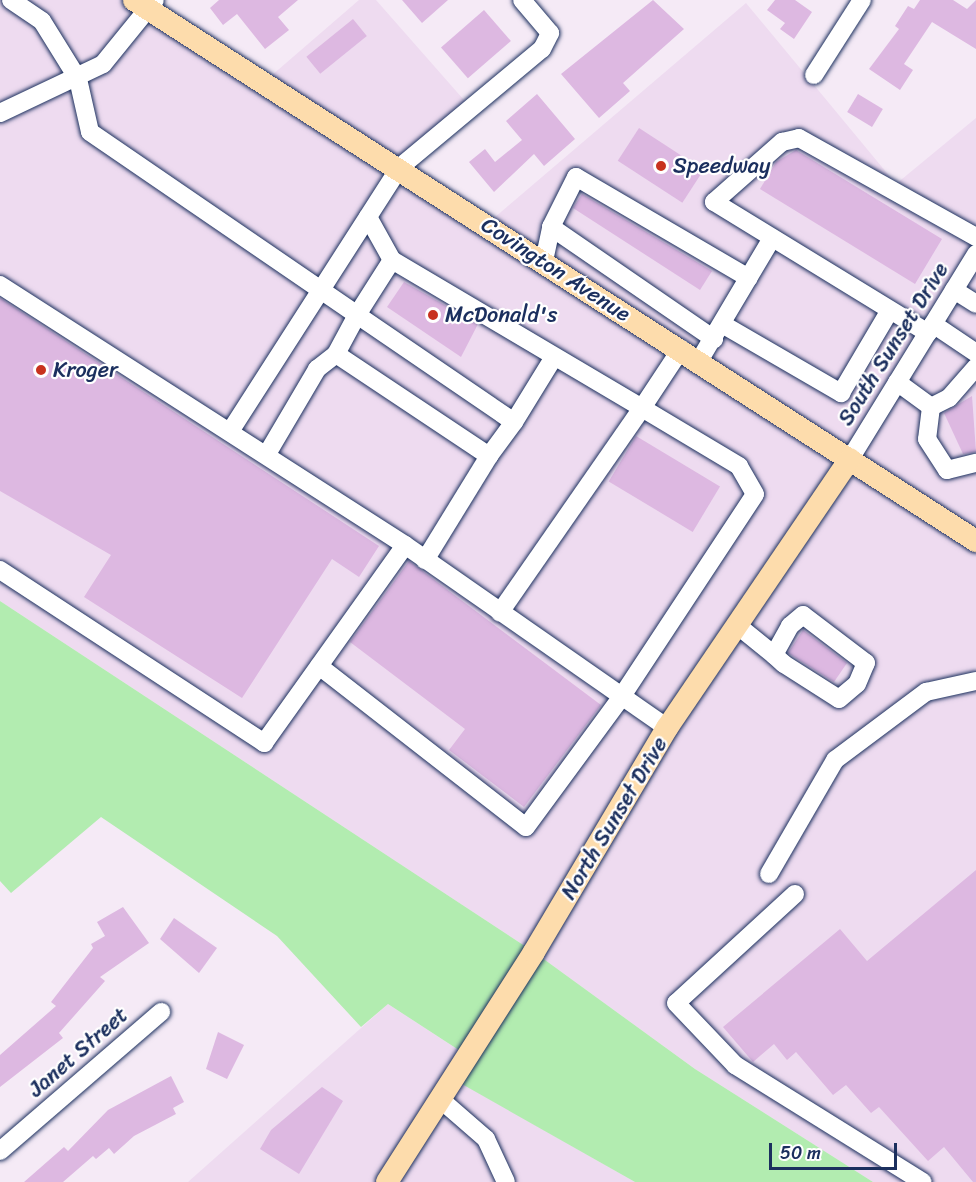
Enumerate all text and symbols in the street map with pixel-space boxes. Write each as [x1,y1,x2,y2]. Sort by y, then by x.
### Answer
place label: Speedway [673,153,770,179]
marker: Speedway [654,159,668,173]
street label: Covington Avenue [476,211,636,327]
street label: South Sunset Drive [832,258,954,430]
place label: McDonald's [445,302,557,328]
marker: McDonald's [426,308,440,322]
place label: Kroger [53,357,118,383]
marker: Kroger [34,363,48,377]
street label: North Sunset Drive [555,732,673,904]
street label: Janet Street [23,1001,133,1103]
scale bar [772,1131,900,1169]
text: 50 m [780,1137,821,1169]

